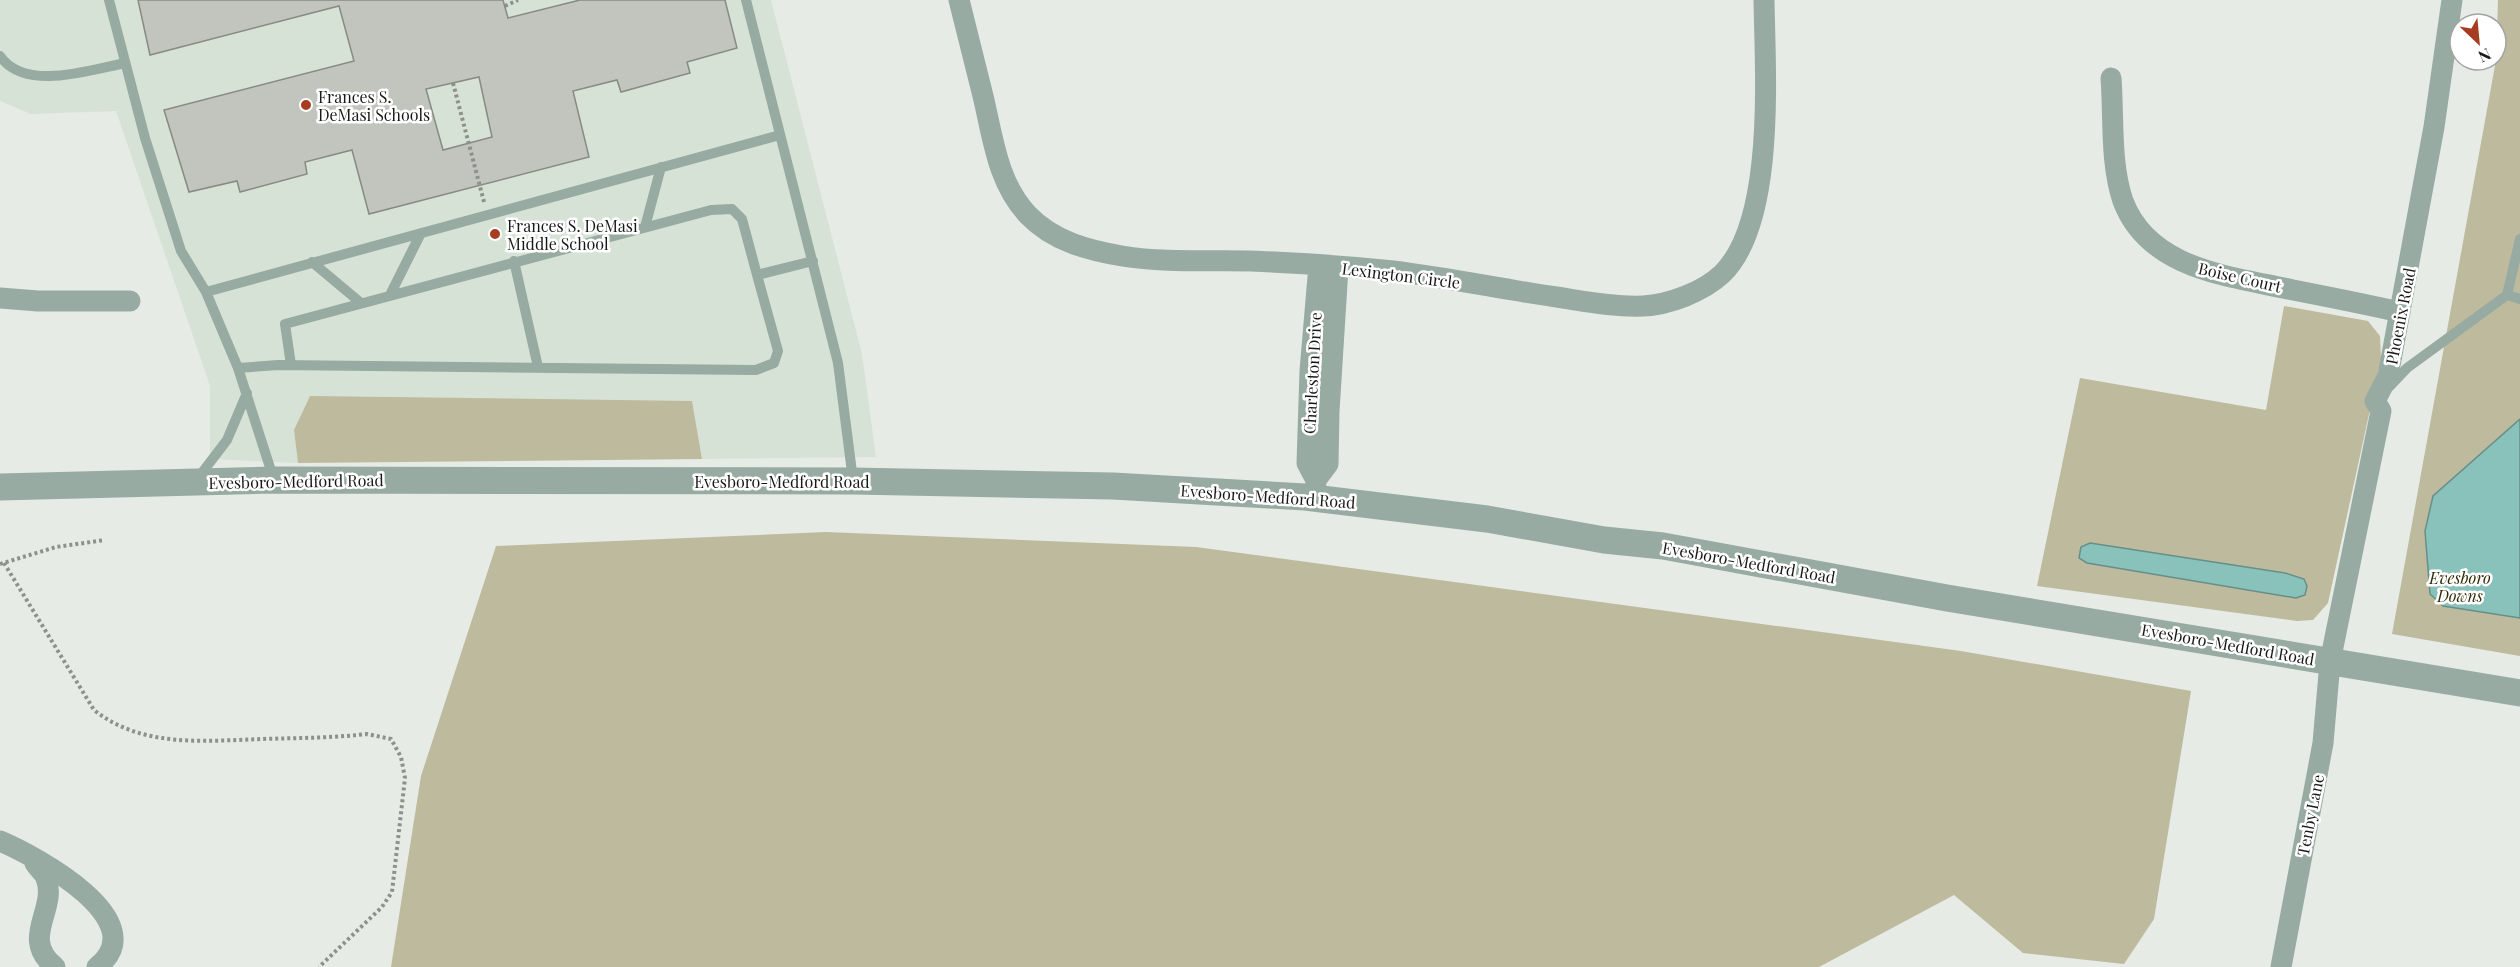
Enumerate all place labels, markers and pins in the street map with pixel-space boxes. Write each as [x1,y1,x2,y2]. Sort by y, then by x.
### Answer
place label: Frances S. DeMasi Schools [318,86,430,125]
marker: Frances S. DeMasi Schools [299,98,313,112]
place label: Frances S. DeMasi Middle School [507,215,638,254]
marker: Frances S. DeMasi Middle School [488,227,502,241]

